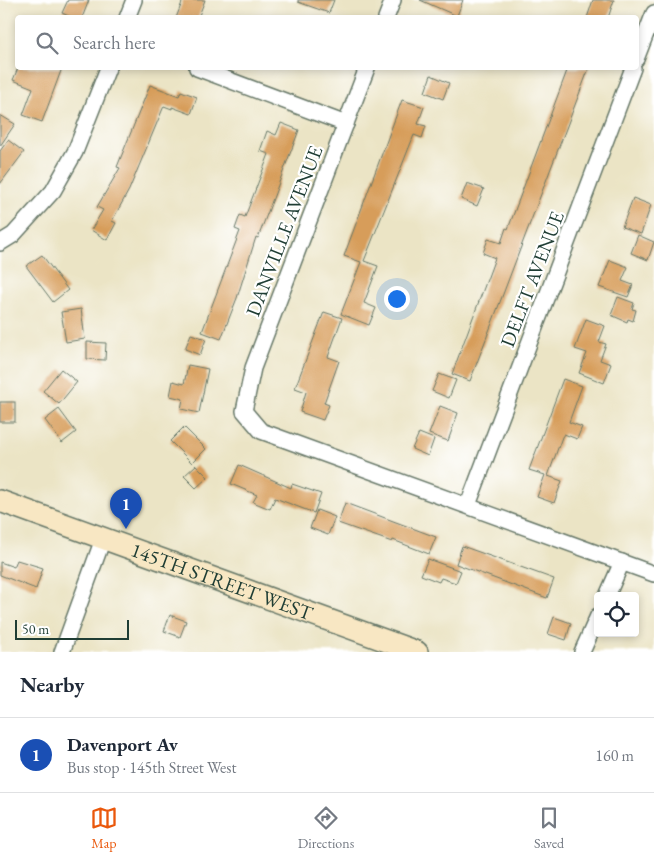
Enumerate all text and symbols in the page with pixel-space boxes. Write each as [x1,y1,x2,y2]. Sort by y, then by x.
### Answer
search box [15,15,639,70]
icon: search [33,29,61,57]
text: Search here [73,30,155,55]
street label: DANVILLE AVENUE [239,142,329,320]
street label: DELFT AVENUE [494,207,570,351]
your location [384,286,410,312]
pin: 1 [110,488,142,529]
street label: 145TH STREET WEST [127,536,317,626]
map controls [594,592,639,637]
button: locate [594,592,639,637]
scale bar [15,617,129,640]
text: 50 m [22,620,49,638]
text: Nearby [20,671,84,698]
text: Davenport Av [67,732,178,757]
text: 1 [32,745,40,766]
text: 160 m [595,745,634,766]
text: Bus stop · 145th Street West [67,757,237,778]
tab: Map [90,804,118,852]
tab: Directions [298,804,354,852]
tab: Saved [534,804,564,852]

